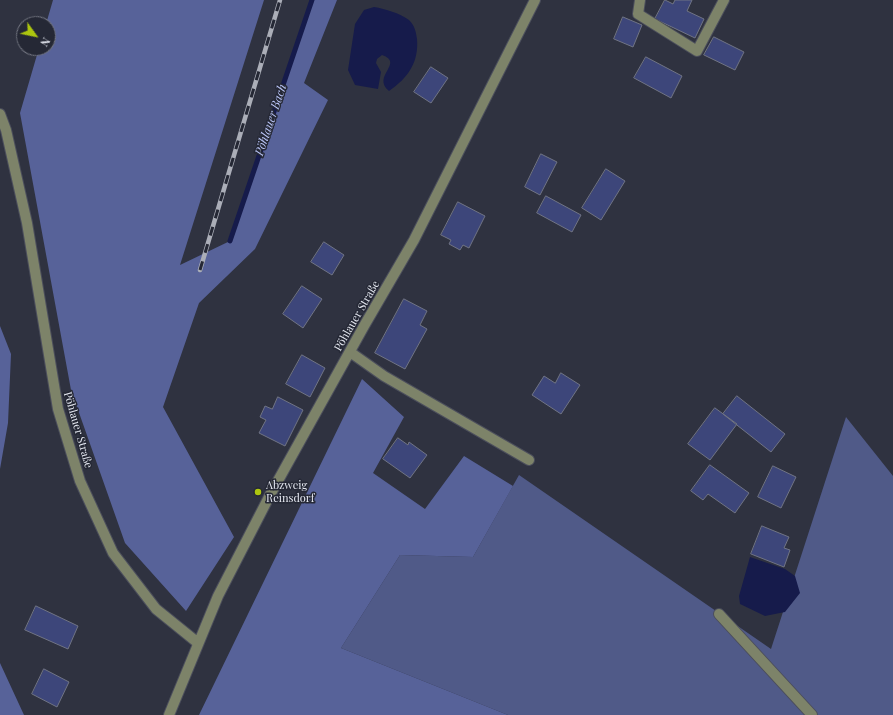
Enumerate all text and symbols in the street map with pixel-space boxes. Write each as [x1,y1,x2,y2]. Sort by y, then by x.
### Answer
north arrow [16,16,56,56]
text: N [37,35,54,50]
water label: Pöhlauer Bach [252,82,290,158]
street label: Pöhlauer Straße [332,278,382,354]
street label: Pöhlauer Straße [61,390,95,470]
place label: Abzweig Reinsdorf [266,479,314,505]
marker: Abzweig Reinsdorf [253,487,263,497]

